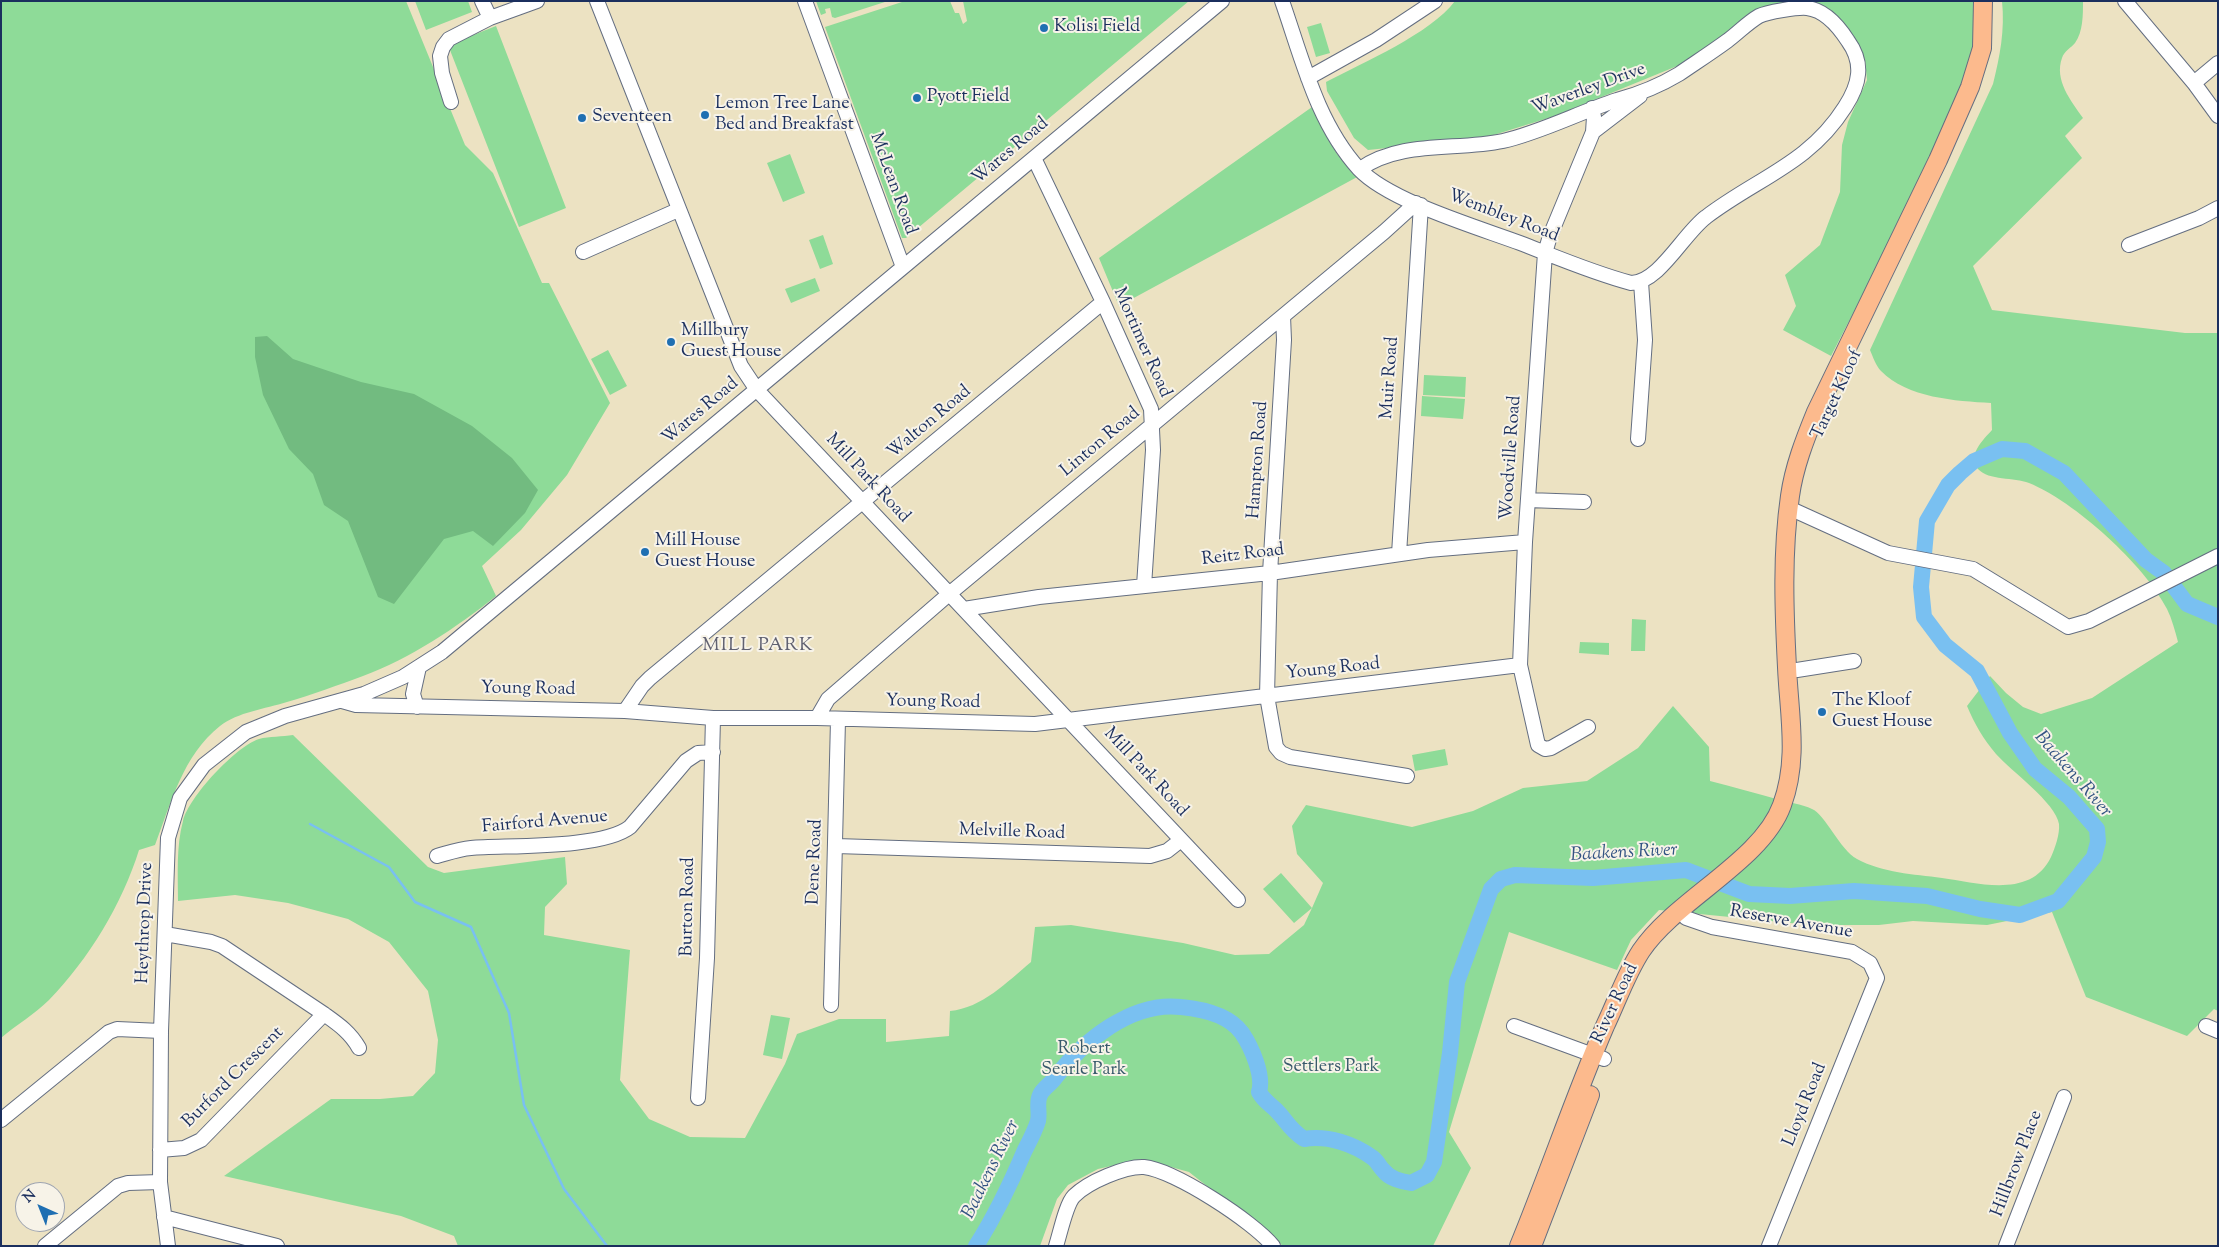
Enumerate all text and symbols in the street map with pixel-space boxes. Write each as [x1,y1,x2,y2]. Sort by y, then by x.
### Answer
place label: Kolisi Field [1054,17,1140,39]
marker: Kolisi Field [1038,22,1050,34]
street label: Waverley Drive [1529,59,1649,121]
place label: Pyott Field [927,87,1009,109]
marker: Pyott Field [911,92,923,104]
place label: Lemon Tree Lane Bed and Breakfast [715,94,854,136]
place label: Seventeen [592,107,672,129]
marker: Lemon Tree Lane Bed and Breakfast [699,109,711,121]
marker: Seventeen [576,112,588,124]
street label: Wares Road [968,114,1054,190]
street label: McLean Road [864,130,920,238]
street label: Wembley Road [1444,186,1562,248]
street label: Mortimer Road [1107,285,1175,401]
place label: Millbury Guest House [681,321,781,364]
marker: Millbury Guest House [665,336,677,348]
street label: Muir Road [1377,336,1405,420]
street label: Target Kloof [1808,347,1868,443]
street label: Wares Road [658,374,744,450]
street label: Walton Road [884,382,976,464]
street label: Woodville Road [1497,395,1527,521]
street label: Hampton Road [1244,400,1274,520]
street label: Linton Road [1057,403,1145,483]
street label: Mill Park Road [820,430,914,528]
place label: Mill House Guest House [655,531,755,574]
street label: Reitz Road [1200,540,1286,572]
marker: Mill House Guest House [639,546,651,558]
district label: MILL PARK [701,636,815,658]
street label: Young Road [1285,654,1381,686]
street label: Young Road [480,678,576,702]
street label: Young Road [885,691,981,715]
place label: The Kloof Guest House [1832,691,1932,734]
marker: The Kloof Guest House [1816,706,1828,718]
street label: Mill Park Road [1098,724,1192,822]
water label: Baakens River [2028,727,2116,823]
street label: Fairford Avenue [481,807,609,839]
street label: Dene Road [804,819,828,905]
street label: Melville Road [958,820,1066,846]
water label: Baakens River [1570,840,1678,868]
street label: Burton Road [677,857,701,957]
street label: Heythrop Drive [133,862,159,984]
street label: Reserve Avenue [1728,902,1854,944]
street label: River Road [1588,960,1644,1048]
street label: Burford Crescent [179,1023,289,1133]
park label: Robert Searle Park [1041,1039,1127,1082]
park label: Settlers Park [1283,1057,1379,1079]
street label: Lloyd Road [1779,1060,1833,1150]
street label: Hillbrow Place [1988,1108,2048,1220]
water label: Baakens River [958,1117,1026,1223]
north arrow [15,1182,65,1232]
text: N [19,1186,41,1208]

